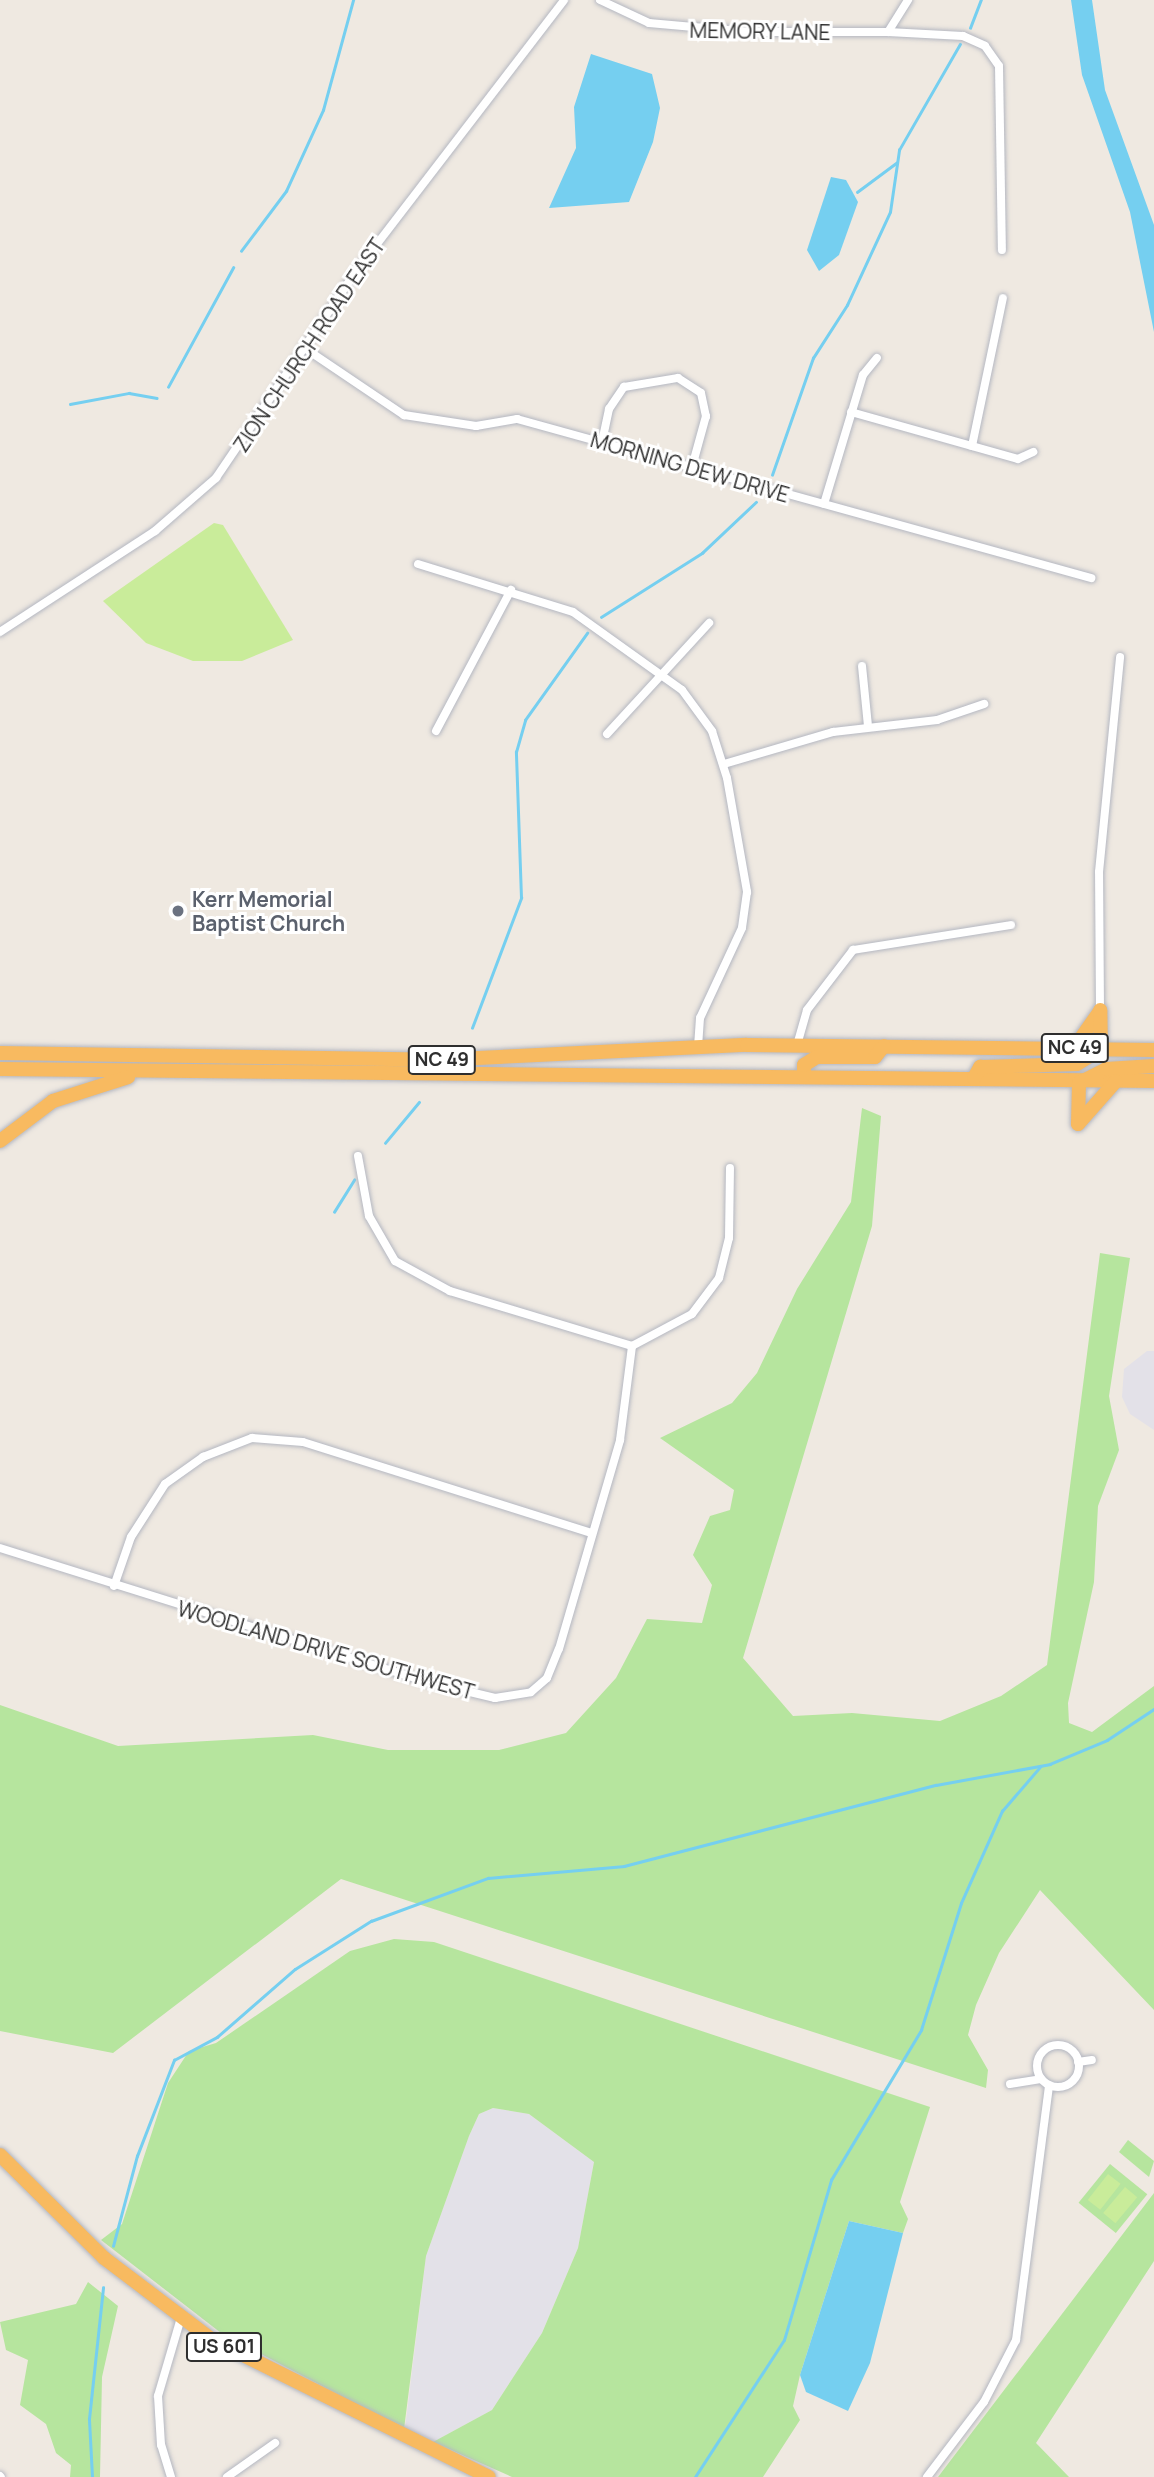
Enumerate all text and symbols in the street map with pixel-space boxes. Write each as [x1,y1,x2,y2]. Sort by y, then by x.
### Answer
street label: MEMORY LANE [689,17,831,45]
street label: ZION CHURCH ROAD EAST [228,233,390,457]
street label: MORNING DEW DRIVE [588,427,792,507]
place label: Kerr Memorial Baptist Church [192,886,345,936]
marker: Kerr Memorial Baptist Church [170,903,186,919]
road number: NC 49 [1040,1032,1110,1064]
road number: NC 49 [407,1044,477,1076]
street label: WOODLAND DRIVE SOUTHWEST [175,1595,477,1705]
road number: US 601 [186,2332,262,2362]

